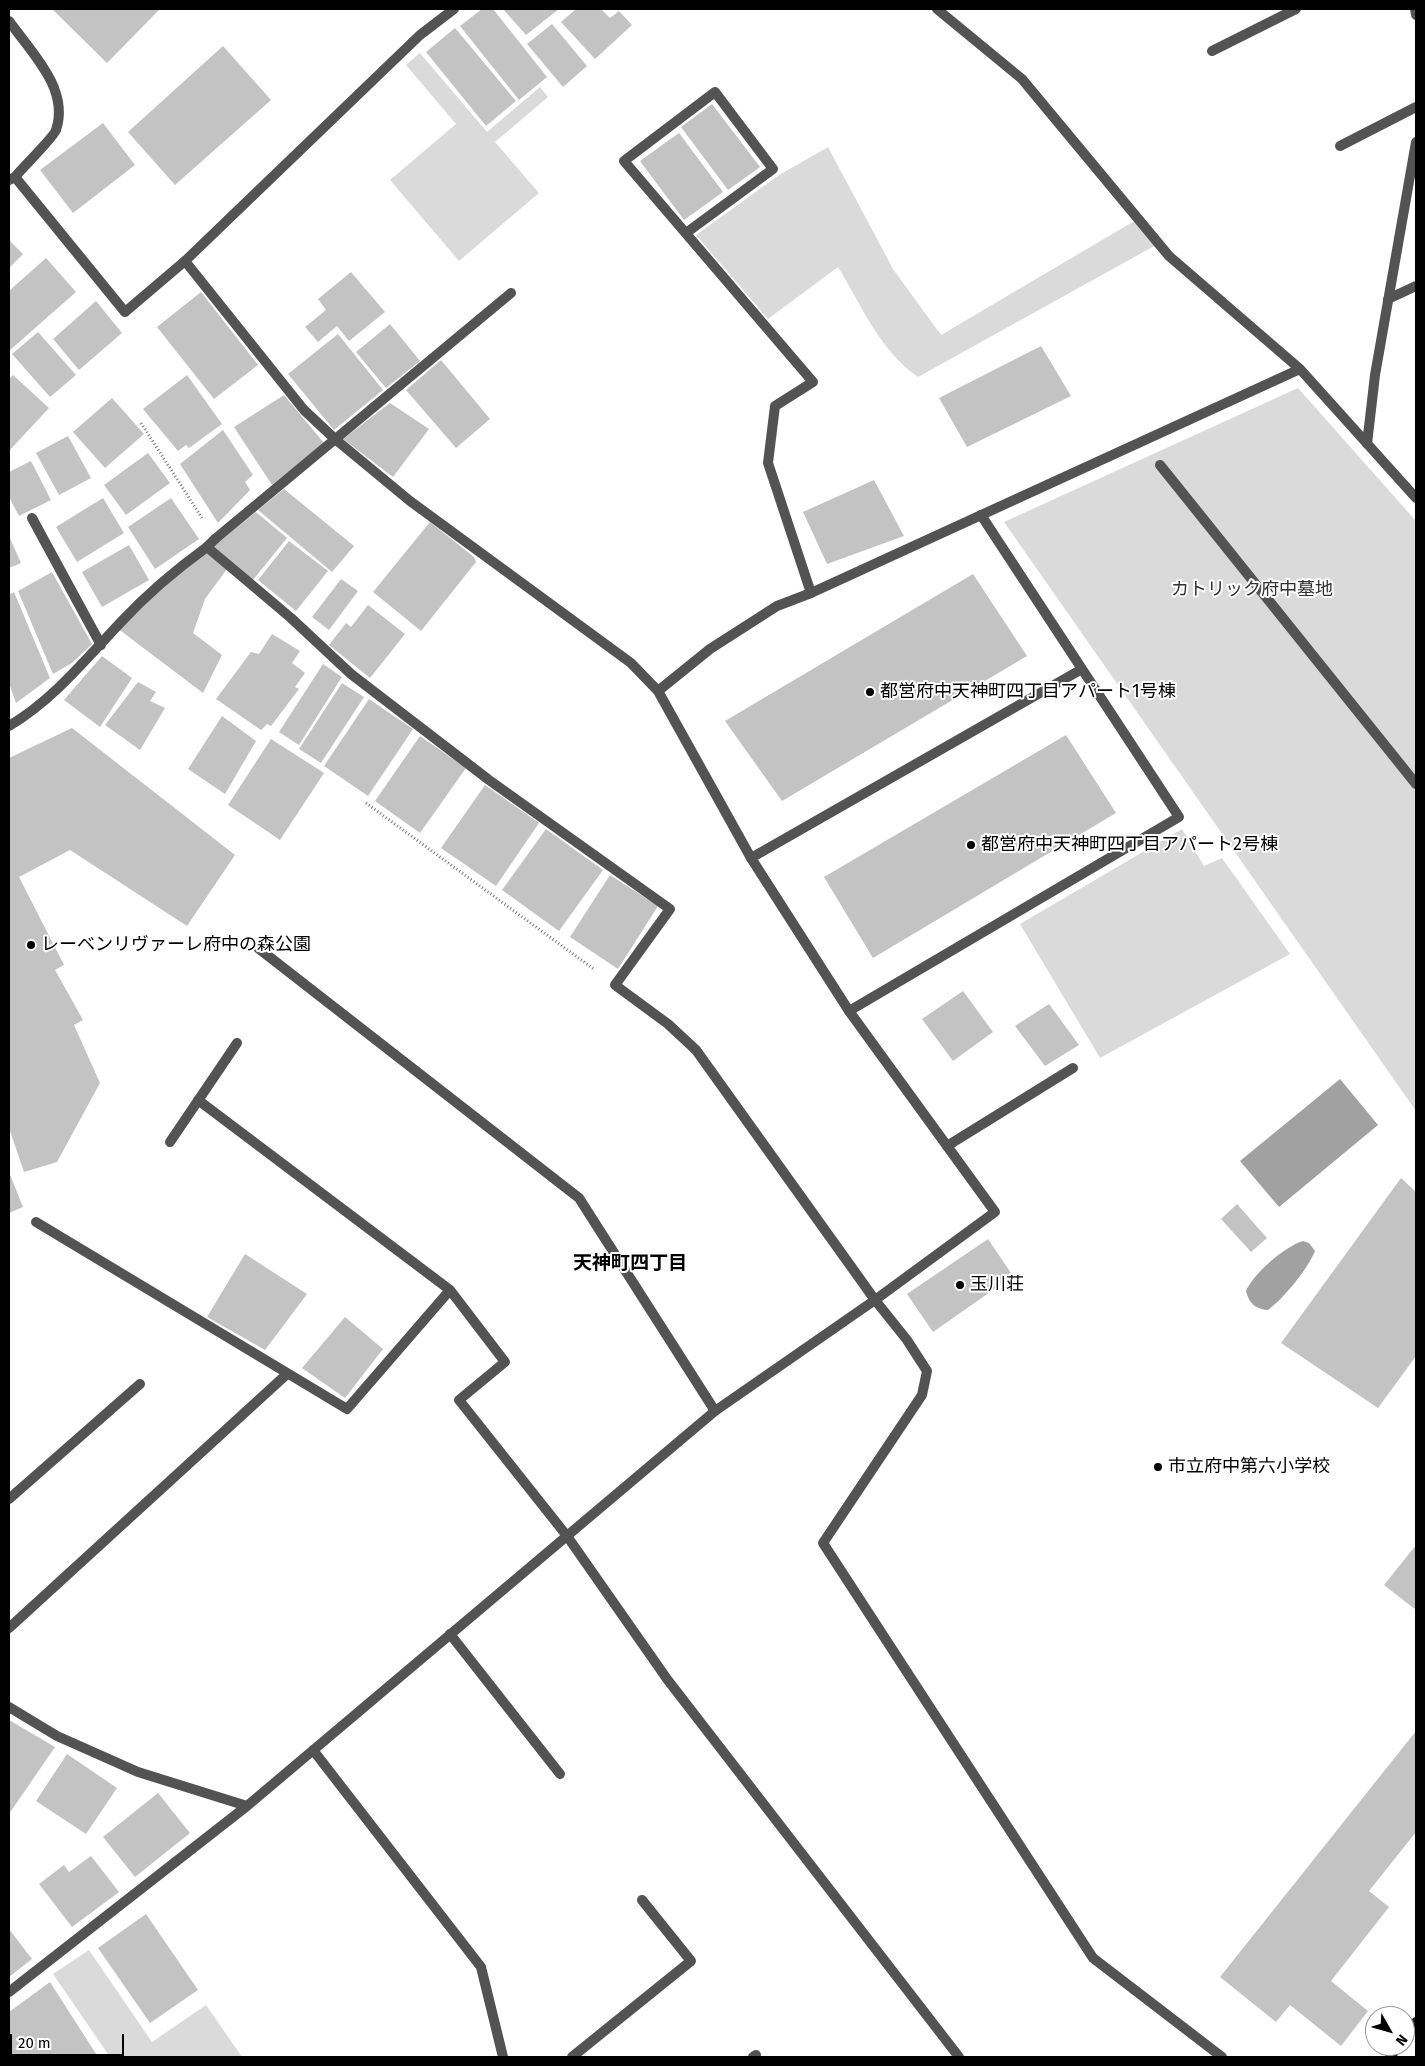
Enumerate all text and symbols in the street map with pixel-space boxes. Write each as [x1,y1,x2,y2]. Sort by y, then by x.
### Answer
park label: カトリック府中墓地 [1171,579,1333,601]
place label: 都営府中天神町四丁目アパート1号棟 [880,681,1176,703]
marker: 都営府中天神町四丁目アパート1号棟 [864,686,876,698]
place label: 都営府中天神町四丁目アパート2号棟 [981,834,1278,856]
marker: 都営府中天神町四丁目アパート2号棟 [965,839,977,851]
place label: レーベンリヴァーレ府中の森公園 [41,934,311,956]
marker: レーベンリヴァーレ府中の森公園 [25,939,37,951]
district label: 天神町四丁目 [573,1253,687,1275]
place label: 玉川荘 [970,1274,1024,1296]
marker: 玉川荘 [954,1279,966,1291]
place label: 市立府中第六小学校 [1168,1456,1330,1478]
marker: 市立府中第六小学校 [1152,1461,1164,1473]
north arrow [1365,2006,1415,2056]
scale bar [12,2024,126,2056]
text: N [1392,2031,1411,2049]
text: 20 m [18,2034,51,2052]

